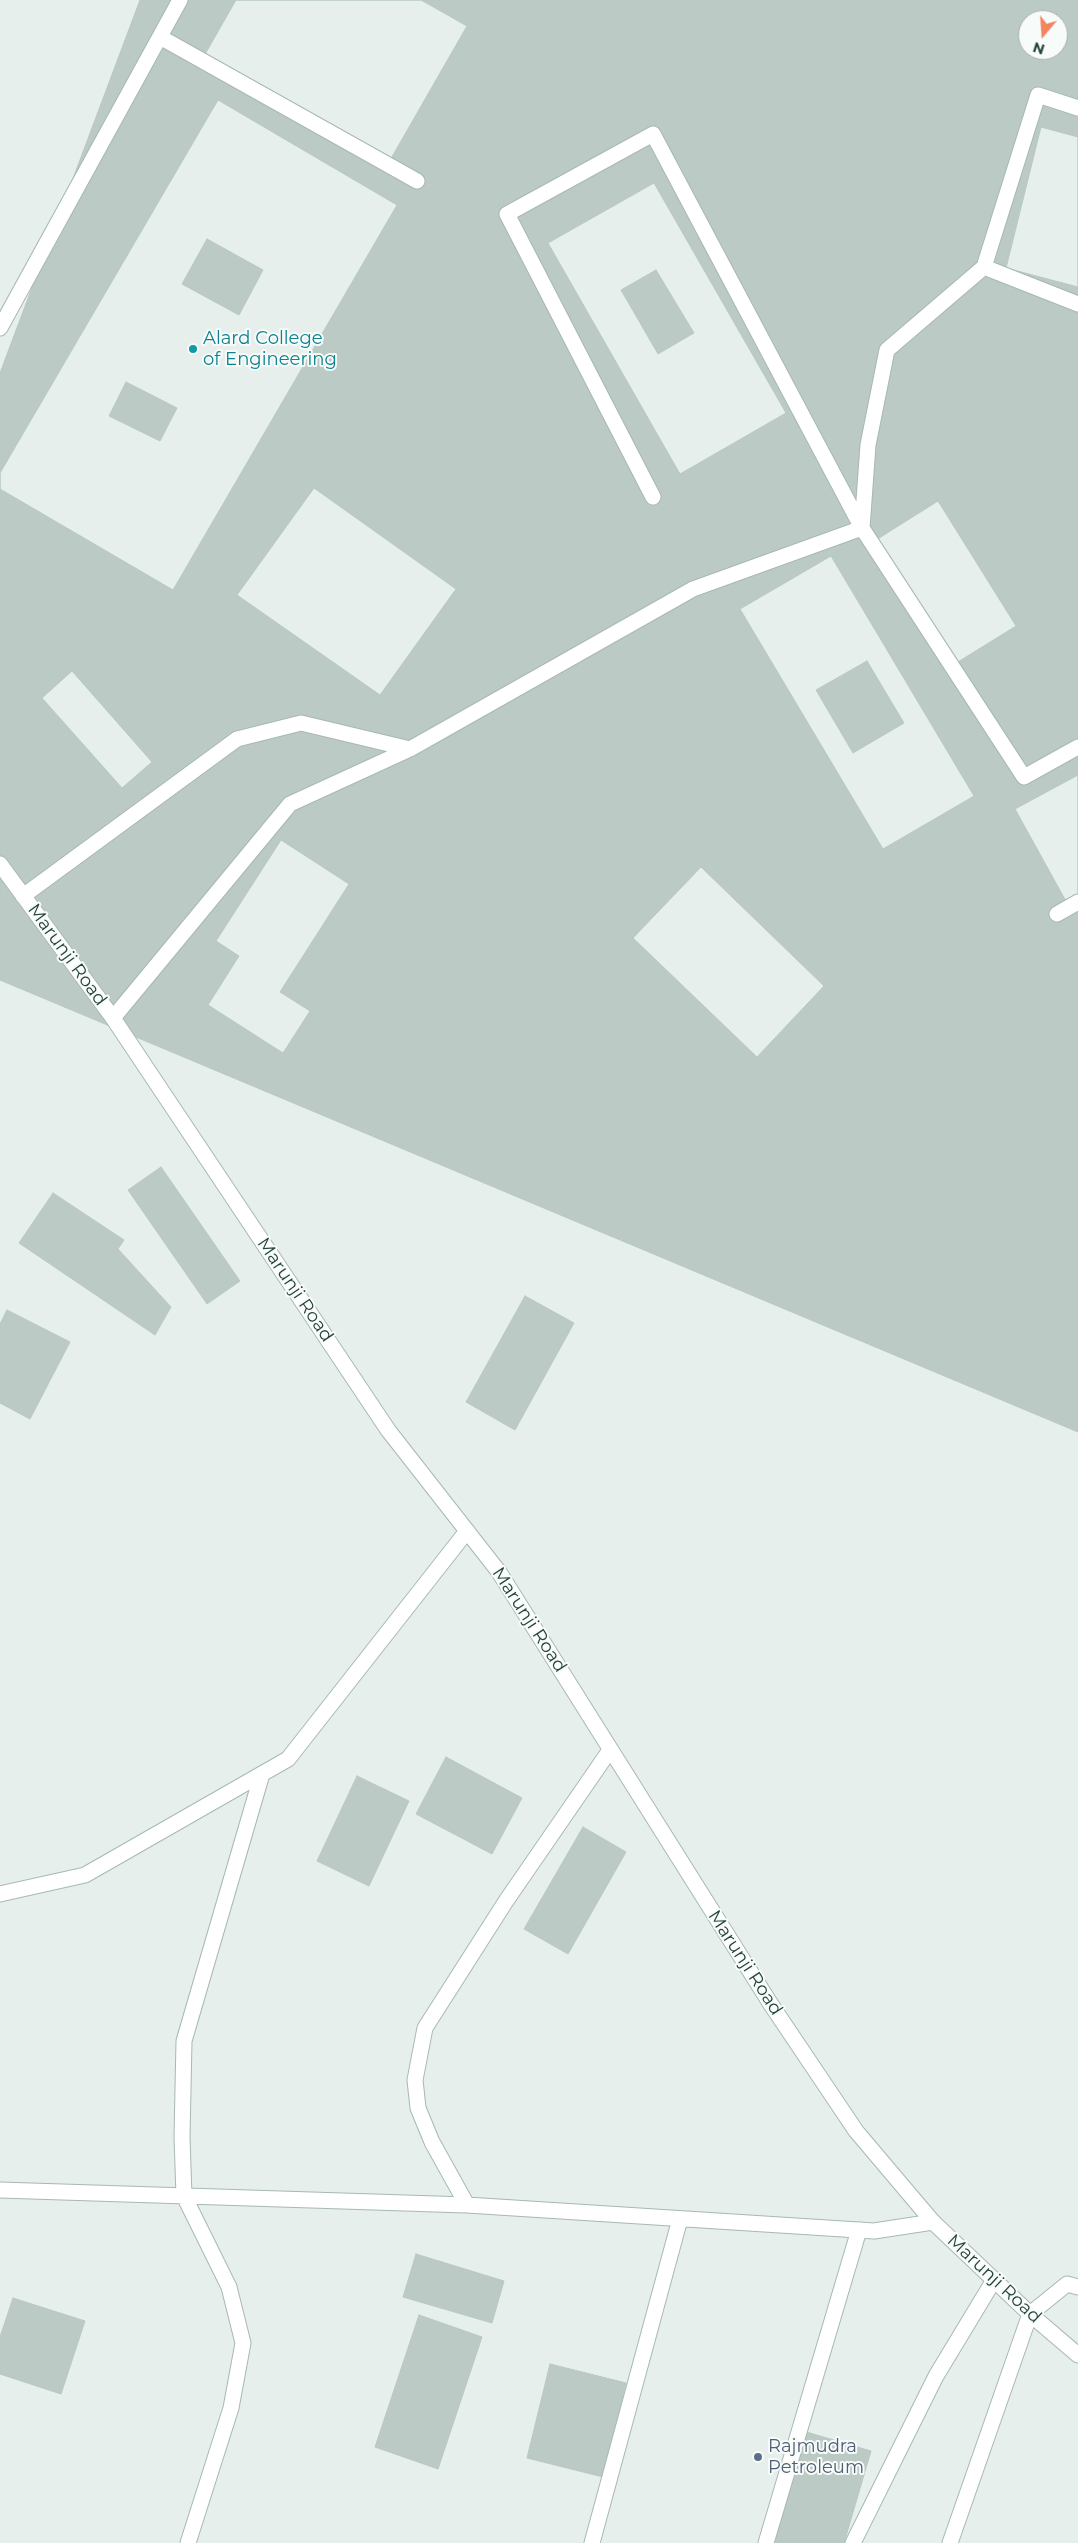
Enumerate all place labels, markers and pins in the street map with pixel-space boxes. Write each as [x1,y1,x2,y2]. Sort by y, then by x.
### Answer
place label: Alard College of Engineering [203,328,337,370]
marker: Alard College of Engineering [187,343,199,355]
place label: Rajmudra Petroleum [768,2436,864,2478]
marker: Rajmudra Petroleum [752,2451,764,2463]

